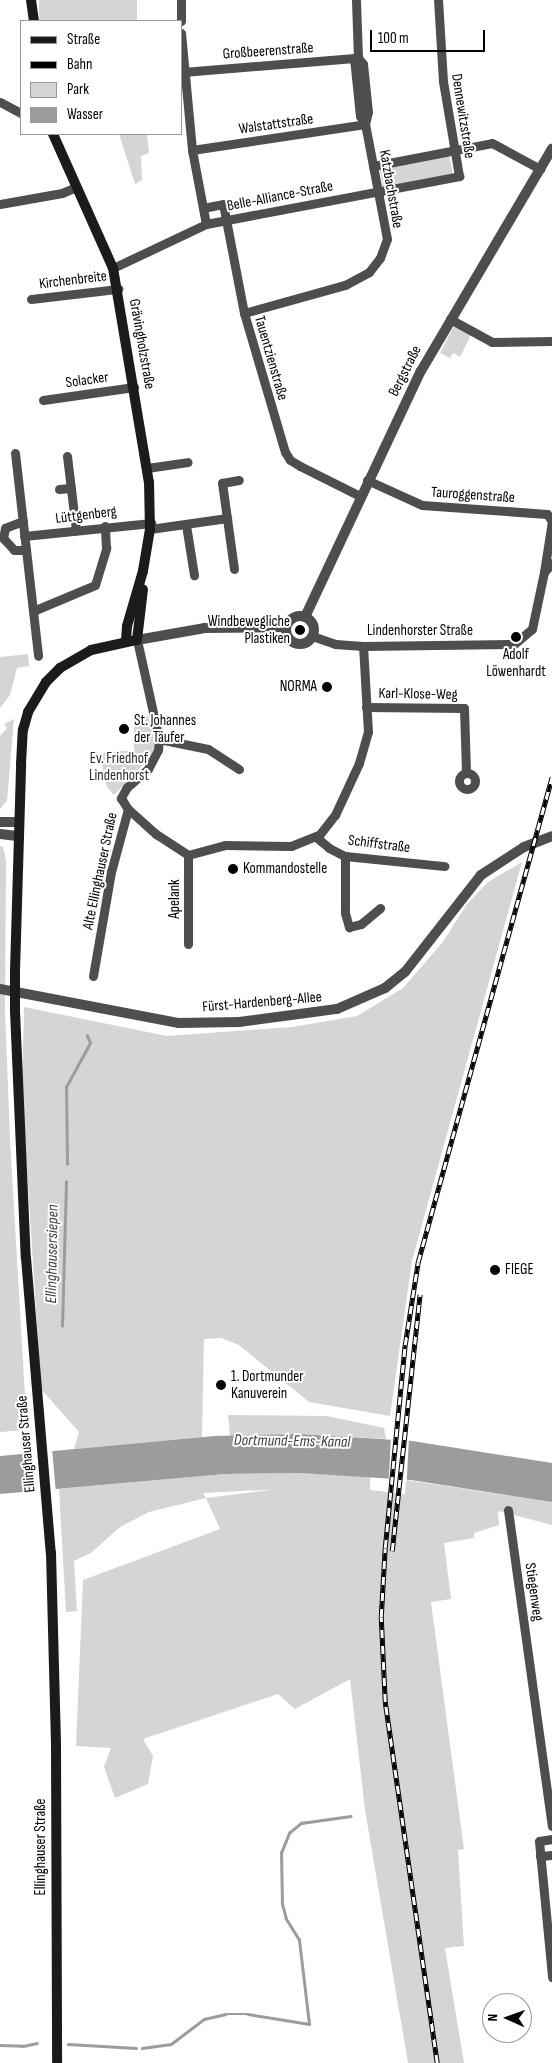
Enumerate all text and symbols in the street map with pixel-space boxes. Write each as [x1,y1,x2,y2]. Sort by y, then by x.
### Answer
legend [20,20,182,135]
scale bar [372,20,487,52]
text: 100 m [378,29,409,48]
text: Straße [67,30,100,49]
street label: Großbeerenstraße [222,39,314,63]
text: Bahn [67,55,92,74]
street label: Dennewitzstraße [447,72,479,160]
text: Park [67,80,89,99]
text: Wasser [67,105,103,124]
street label: Walstattstraße [238,110,314,138]
street label: Katzbachstraße [375,148,407,230]
street label: Belle-Alliance-Straße [225,177,335,215]
street label: Kirchenbreite [38,267,108,293]
street label: Grävingholzstraße [125,298,159,390]
street label: Tauentzienstraße [250,314,292,402]
street label: Bergstraße [385,343,425,399]
street label: Solacker [64,368,110,392]
street label: Tauroggenstraße [431,483,515,507]
street label: Lüttgenberg [54,502,118,528]
place label: Windbewegliche Plastiken [208,612,290,647]
street label: Lindenhorster Straße [367,622,473,640]
marker: Windbewegliche Plastiken [294,624,306,636]
marker: Adolf Löwenhardt [510,631,522,643]
place label: Adolf Löwenhardt [486,645,546,680]
place label: NORMA [280,678,317,696]
marker: NORMA [321,681,333,693]
street label: Karl-Klose-Weg [378,684,458,704]
place label: St. Johannes der Täufer [134,711,196,746]
marker: St. Johannes der Täufer [118,723,130,735]
park label: Ev. Friedhof Lindenhorst [89,749,149,784]
street label: Alte Ellinghauser Straße [79,811,121,931]
street label: Schiffstraße [347,831,411,857]
place label: Kommandostelle [243,860,327,878]
marker: Kommandostelle [227,863,239,875]
street label: Apelank [166,879,184,919]
street label: Fürst-Hardenberg-Allee [202,988,322,1016]
water label: Ellinghausersiepen [43,1204,63,1304]
place label: FIEGE [505,1261,534,1279]
marker: FIEGE [489,1264,501,1276]
place label: 1. Dortmunder Kanuverein [231,1367,303,1402]
marker: 1. Dortmunder Kanuverein [215,1379,227,1391]
street label: Ellinghauser Straße [13,1395,39,1493]
water label: Dortmund-Ems-Kanal [234,1431,350,1453]
street label: Stiegenweg [521,1562,547,1622]
street label: Ellinghauser Straße [32,1798,50,1896]
north arrow [482,1993,532,2043]
text: N [484,2013,501,2022]

